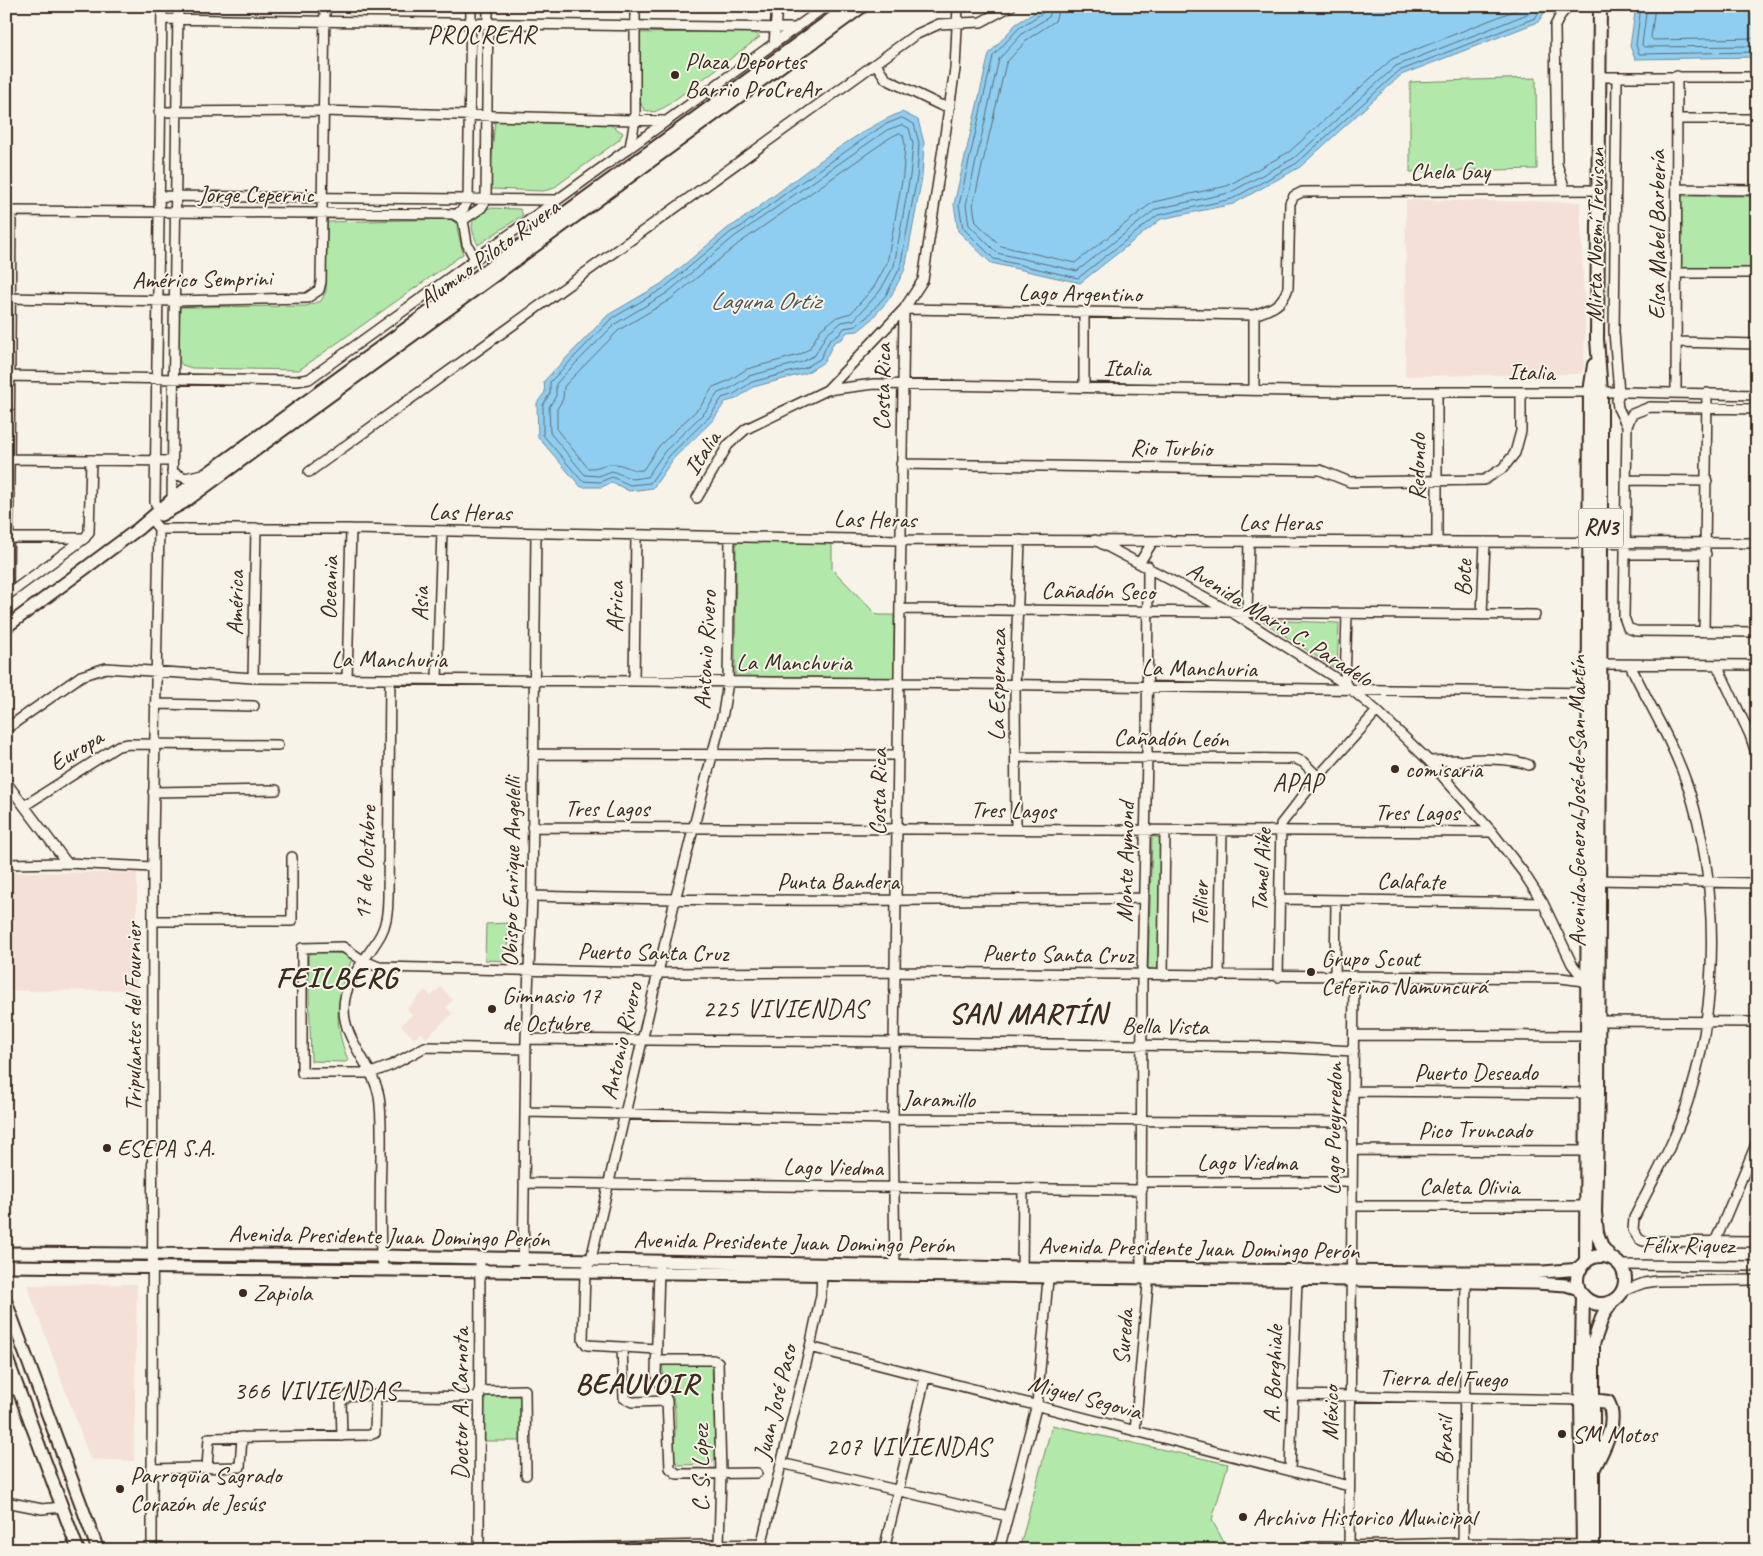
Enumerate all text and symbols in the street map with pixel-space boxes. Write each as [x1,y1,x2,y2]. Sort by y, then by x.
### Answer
district label: PROCREAR [427,19,538,51]
place label: Plaza Deportes Barrio ProCreAr [685,46,823,104]
marker: Plaza Deportes Barrio ProCreAr [669,69,681,81]
street label: Mirta Noemí Trevisan [1578,146,1612,322]
street label: Elsa Mabel Barbería [1642,149,1672,320]
street label: Chela Gay [1410,155,1492,187]
street label: Jorge Cepernic [197,179,315,209]
street label: Alumno Piloto Rivera [413,191,566,314]
street label: Américo Semprini [132,263,275,295]
street label: Lago Argentino [1018,277,1144,309]
water label: Laguna Ortiz [710,285,824,317]
street label: Costa Rica [866,342,898,431]
street label: Italia [1103,353,1153,383]
street label: Italia [1508,357,1556,387]
street label: Italia [677,423,728,481]
street label: Rio Turbio [1130,432,1215,464]
street label: Redondo [1402,432,1432,501]
street label: Las Heras [428,496,513,528]
street label: Las Heras [833,503,918,535]
street label: Las Heras [1239,507,1323,537]
road number: RN3 [1578,508,1624,548]
street label: Oceania [313,554,345,620]
street label: Avenida Mario C. Paradelo [1181,555,1380,694]
street label: Bote [1447,557,1479,597]
street label: América [219,569,251,636]
street label: Cañadón Seco [1041,575,1158,607]
street label: Africa [600,580,630,633]
street label: Asia [404,585,436,622]
street label: Antonio Rivero [687,588,723,710]
street label: La Esperanza [981,627,1013,741]
street label: La Manchuria [331,644,448,674]
street label: La Manchuria [736,647,853,677]
street label: La Manchuria [1141,652,1258,684]
street label: Avenida General José de San Martín [1562,654,1592,947]
street label: Europa [44,721,110,778]
street label: Cañadón León [1113,722,1230,754]
street label: Costa Rica [862,747,894,836]
place label: comisaria [1405,754,1483,784]
marker: comisaria [1389,763,1401,775]
district label: APAP [1273,767,1326,799]
street label: Obispo Enrique Angelelli [494,774,528,967]
street label: Tres Lagos [565,793,652,823]
street label: Tres Lagos [970,794,1058,826]
street label: Tres Lagos [1375,797,1462,827]
street label: Monte Aymond [1109,798,1141,922]
street label: 17 de Octubre [347,803,383,921]
street label: Tamel Aike [1244,825,1278,912]
street label: Calafate [1377,865,1447,897]
street label: Punta Bandera [777,866,900,896]
street label: Tellier [1185,878,1215,927]
street label: Tripulantes del Fournier [118,920,148,1112]
street label: Puerto Santa Cruz [577,936,730,968]
street label: Puerto Santa Cruz [982,938,1135,970]
place label: Grupo Scout Ceferino Namuncurá [1321,943,1490,1001]
district label: FEILBERG [276,959,401,996]
marker: Grupo Scout Ceferino Namuncurá [1305,966,1317,978]
street label: Antonio Rivero [593,978,649,1102]
place label: Gimnasio 17 de Octubre [502,980,602,1038]
district label: 225 VIVIENDAS [703,993,871,1025]
district label: SAN MARTÍN [949,995,1111,1032]
marker: Gimnasio 17 de Octubre [486,1003,498,1015]
street label: Bella Vista [1121,1010,1210,1042]
street label: Puerto Deseado [1414,1057,1539,1087]
street label: Lago Pueyrredon [1317,1061,1349,1196]
street label: Jaramillo [902,1083,977,1115]
street label: Pico Truncado [1418,1115,1534,1145]
place label: ESEPA S.A. [117,1133,215,1163]
marker: ESEPA S.A. [101,1142,113,1154]
street label: Lago Viedma [1197,1147,1298,1177]
street label: Lago Viedma [783,1151,885,1183]
street label: Caleta Olivia [1419,1171,1521,1201]
street label: Avenida Presidente Juan Domingo Perón [228,1218,551,1254]
street label: Avenida Presidente Juan Domingo Perón [633,1224,956,1260]
street label: Avenida Presidente Juan Domingo Perón [1038,1230,1361,1266]
street label: Félix Riquez [1642,1230,1736,1260]
place label: Zapiola [253,1278,314,1308]
marker: Zapiola [237,1287,249,1299]
street label: Sureda [1106,1306,1141,1366]
street label: A. Borghiale [1256,1322,1290,1423]
street label: Doctor A. Carnota [445,1326,475,1480]
street label: Juan José Paso [746,1339,804,1463]
street label: Tierra del Fuego [1379,1362,1509,1394]
district label: BEAUVOIR [575,1365,702,1402]
street label: Miguel Segovia [1025,1368,1146,1427]
district label: 366 VIVIENDAS [234,1375,402,1407]
street label: México [1315,1383,1346,1441]
street label: Brasil [1429,1413,1459,1465]
place label: SM Motos [1572,1419,1659,1449]
street label: C. S. López [685,1422,715,1512]
marker: SM Motos [1556,1428,1568,1440]
district label: 207 VIVIENDAS [826,1431,994,1463]
place label: Parroquia Sagrado Corazón de Jesús [130,1460,284,1518]
marker: Parroquia Sagrado Corazón de Jesús [114,1483,126,1495]
place label: Archivo Historico Municipal [1253,1502,1480,1532]
marker: Archivo Historico Municipal [1237,1511,1249,1523]

